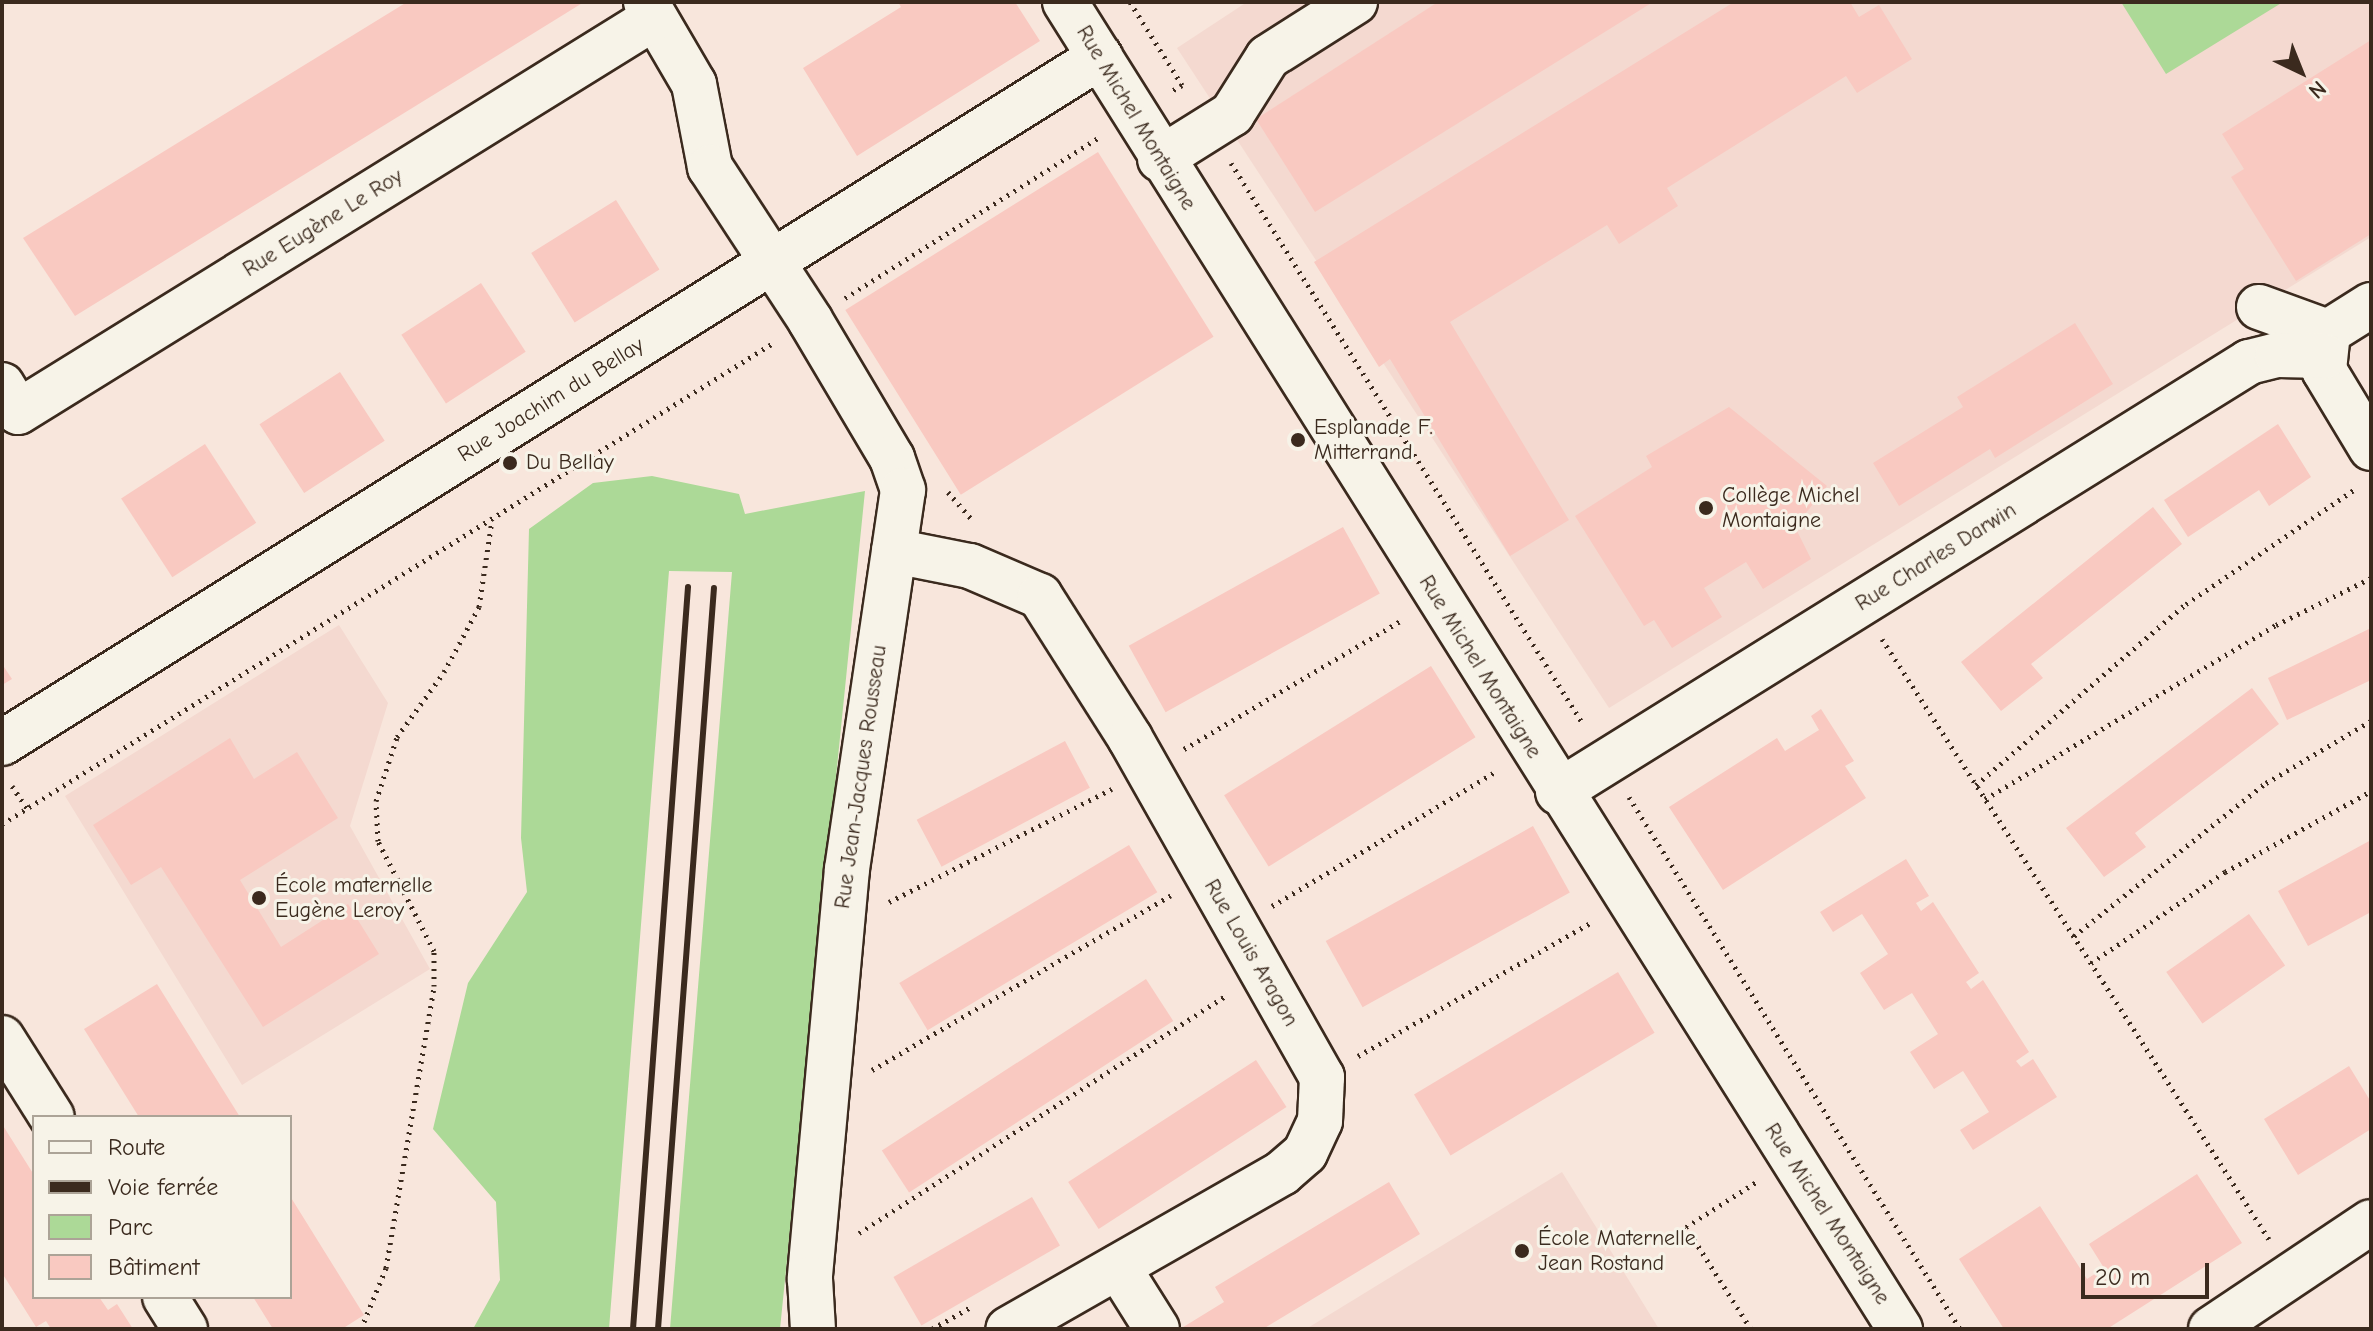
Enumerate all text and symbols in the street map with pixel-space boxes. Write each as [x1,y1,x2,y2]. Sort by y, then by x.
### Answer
street label: Rue Michel Montaigne [1070,21,1202,215]
north arrow [2261,32,2341,112]
text: N [2303,75,2331,104]
street label: Rue Eugène Le Roy [238,163,408,283]
street label: Rue Joachim du Bellay [453,332,649,468]
place label: Esplanade F. Mitterrand [1314,414,1433,466]
marker: Esplanade F. Mitterrand [1289,431,1307,449]
place label: Du Bellay [526,450,614,476]
marker: Du Bellay [501,454,519,472]
place label: Collège Michel Montaigne [1722,482,1859,534]
street label: Rue Charles Darwin [1851,497,2021,617]
marker: Collège Michel Montaigne [1697,499,1715,517]
street label: Rue Michel Montaigne [1413,571,1547,763]
street label: Rue Jean-Jacques Rousseau [829,644,893,910]
place label: École maternelle Eugène Leroy [275,872,432,924]
street label: Rue Louis Aragon [1198,875,1304,1031]
marker: École maternelle Eugène Leroy [250,889,268,907]
legend [32,1115,292,1299]
street label: Rue Michel Montaigne [1759,1118,1895,1310]
text: Route [108,1133,165,1161]
text: Voie ferrée [108,1173,218,1201]
text: Parc [108,1213,153,1241]
place label: École Maternelle Jean Rostand [1538,1225,1696,1276]
marker: École Maternelle Jean Rostand [1513,1242,1531,1260]
scale bar [2085,1247,2213,1297]
text: Bâtiment [108,1253,200,1281]
text: 20 m [2095,1263,2150,1291]

